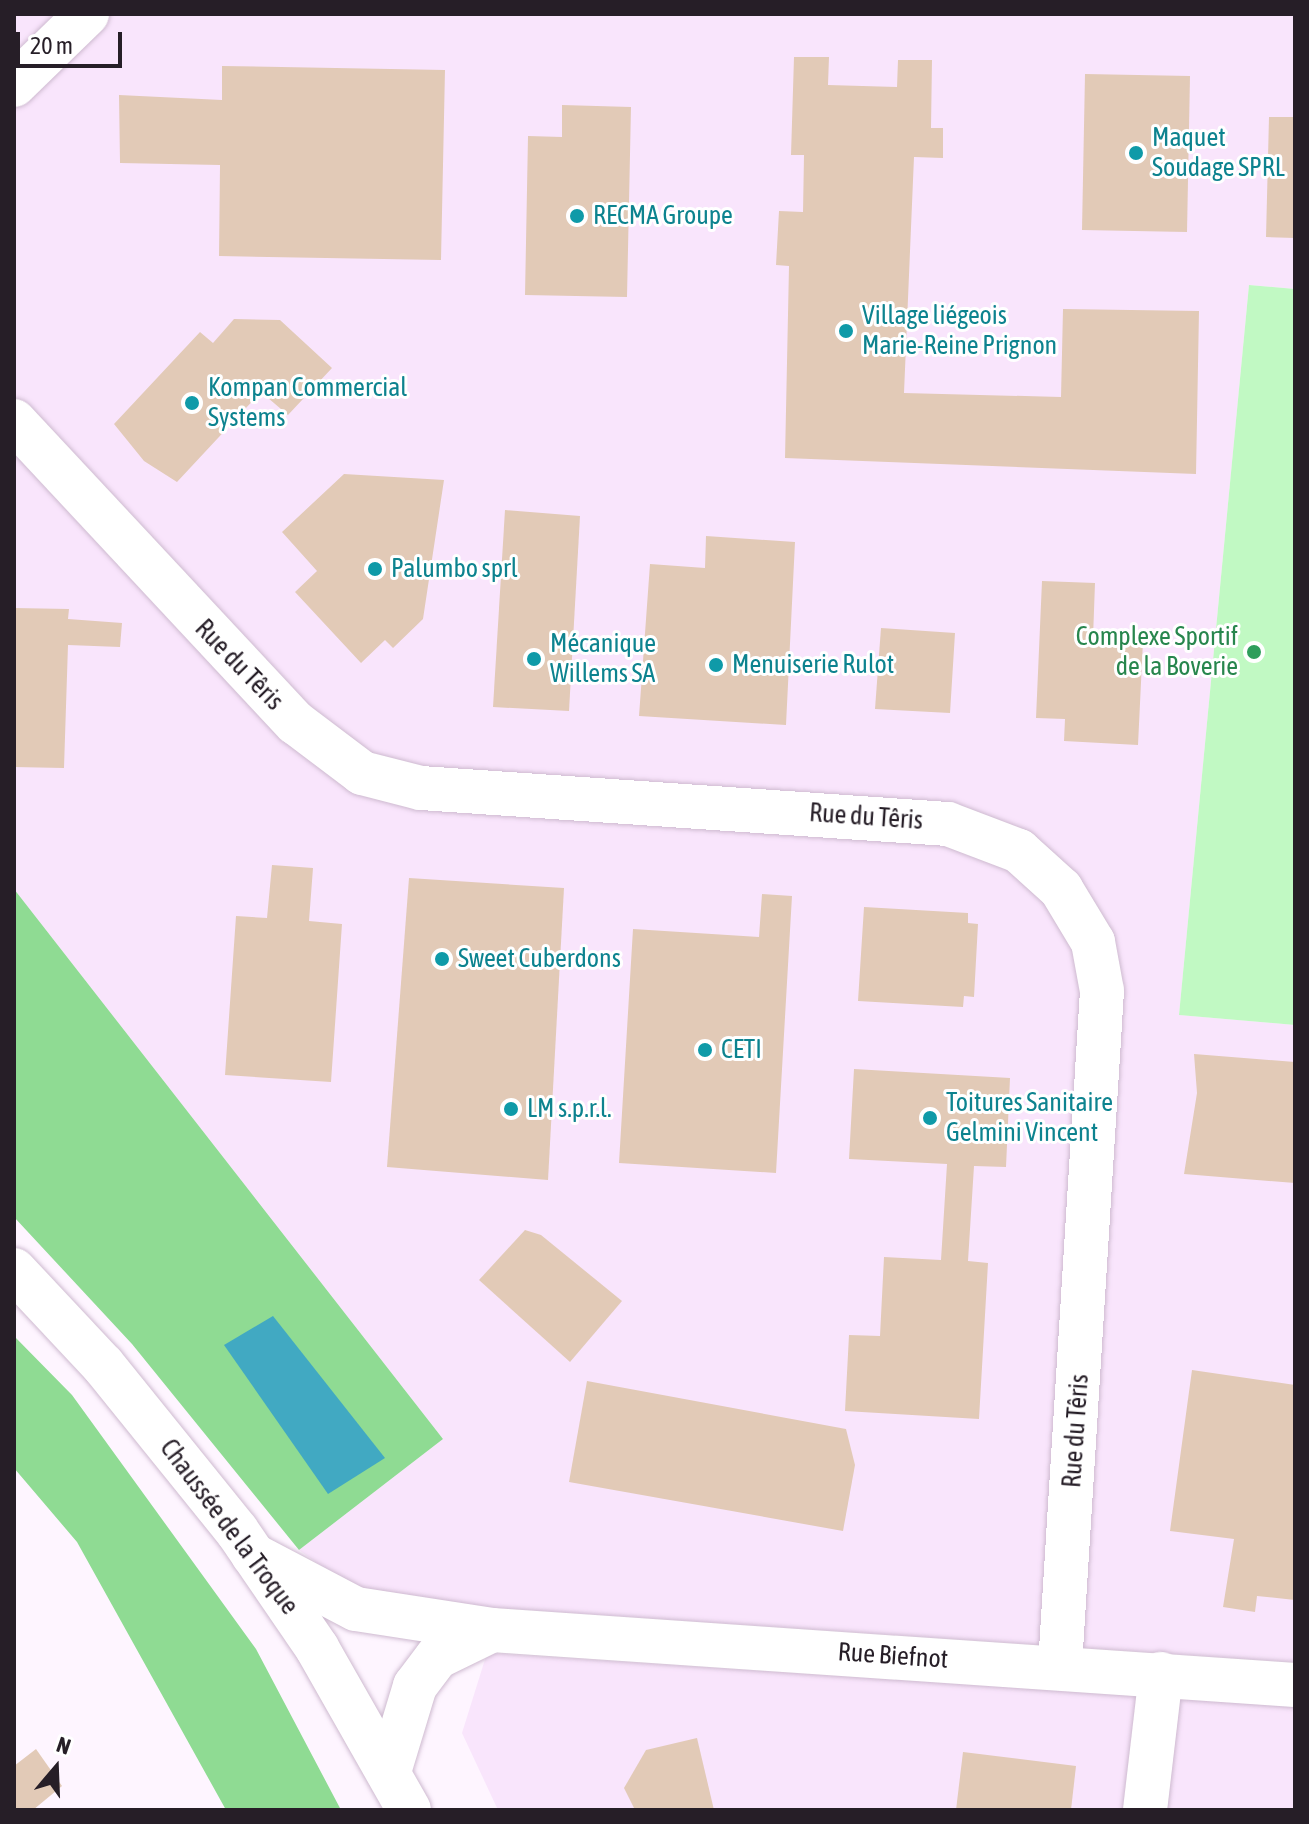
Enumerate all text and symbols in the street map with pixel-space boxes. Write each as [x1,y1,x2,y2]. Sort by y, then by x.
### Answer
scale bar [20,16,126,66]
text: 20 m [30,32,73,59]
place label: Maquet Soudage SPRL [1152,122,1285,184]
marker: Maquet Soudage SPRL [1127,144,1145,162]
place label: RECMA Groupe [593,200,733,232]
marker: RECMA Groupe [568,207,586,225]
place label: Village liégeois Marie-Reine Prignon [862,300,1057,362]
marker: Village liégeois Marie-Reine Prignon [837,322,855,340]
place label: Kompan Commercial Systems [208,372,407,434]
marker: Kompan Commercial Systems [183,394,201,412]
place label: Palumbo sprl [391,553,518,585]
marker: Palumbo sprl [366,560,384,578]
street label: Rue du Têris [188,613,290,717]
place label: Complexe Sportif de la Boverie [1076,621,1238,682]
place label: Mécanique Willems SA [550,628,656,690]
marker: Complexe Sportif de la Boverie [1245,643,1263,661]
place label: Menuiserie Rulot [732,649,894,681]
marker: Mécanique Willems SA [525,650,543,668]
marker: Menuiserie Rulot [707,656,725,674]
street label: Rue du Têris [808,797,924,837]
place label: Sweet Cuberdons [458,943,621,975]
marker: Sweet Cuberdons [433,950,451,968]
place label: CETI [721,1034,762,1066]
marker: CETI [696,1041,714,1059]
place label: Toitures Sanitaire Gelmini Vincent [946,1087,1113,1148]
place label: LM s.p.r.l. [527,1093,612,1125]
marker: LM s.p.r.l. [502,1100,520,1118]
marker: Toitures Sanitaire Gelmini Vincent [921,1109,939,1127]
street label: Rue du Têris [1056,1373,1096,1489]
street label: Chaussée de la Troque [153,1433,305,1621]
street label: Rue Biefnot [837,1637,949,1675]
north arrow [16,1728,96,1808]
text: N [53,1731,74,1760]

